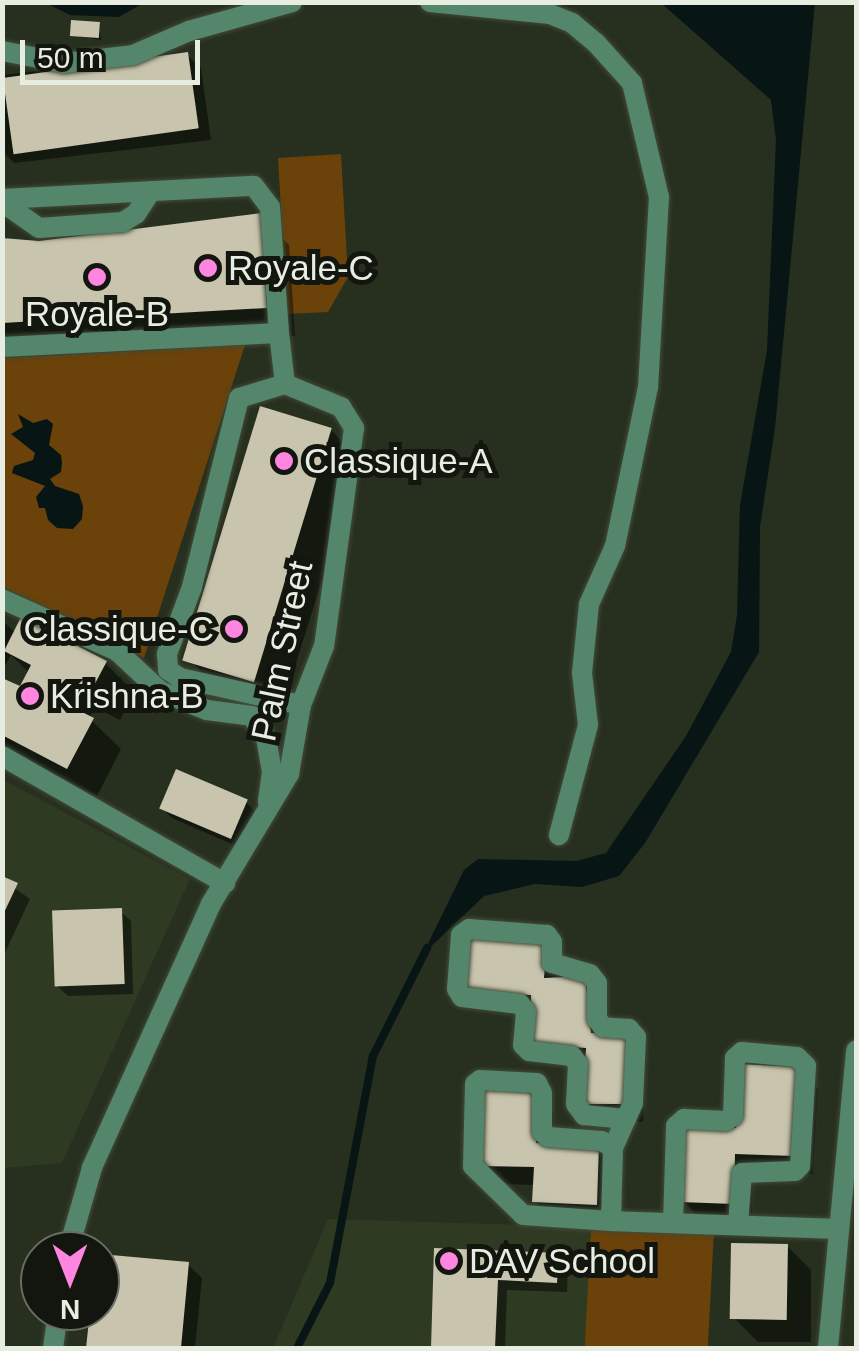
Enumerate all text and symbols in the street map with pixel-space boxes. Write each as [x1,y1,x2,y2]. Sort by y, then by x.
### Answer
scale bar [25,20,205,82]
text: 50 m [37,41,104,74]
place label: Royale-C [228,247,374,289]
marker: Royale-C [197,257,219,279]
marker: Royale-B [86,266,108,288]
place label: Royale-B [25,293,169,335]
place label: Classique-A [304,440,493,482]
marker: Classique-A [273,450,295,472]
street label: Palm Street [242,557,322,745]
place label: Classique-C [23,608,214,650]
marker: Classique-C [223,618,245,640]
place label: Krishna-B [50,675,204,717]
marker: Krishna-B [19,685,41,707]
north arrow [20,1231,120,1331]
place label: DAV School [469,1240,655,1282]
marker: DAV School [438,1250,460,1272]
text: N [60,1294,80,1325]

